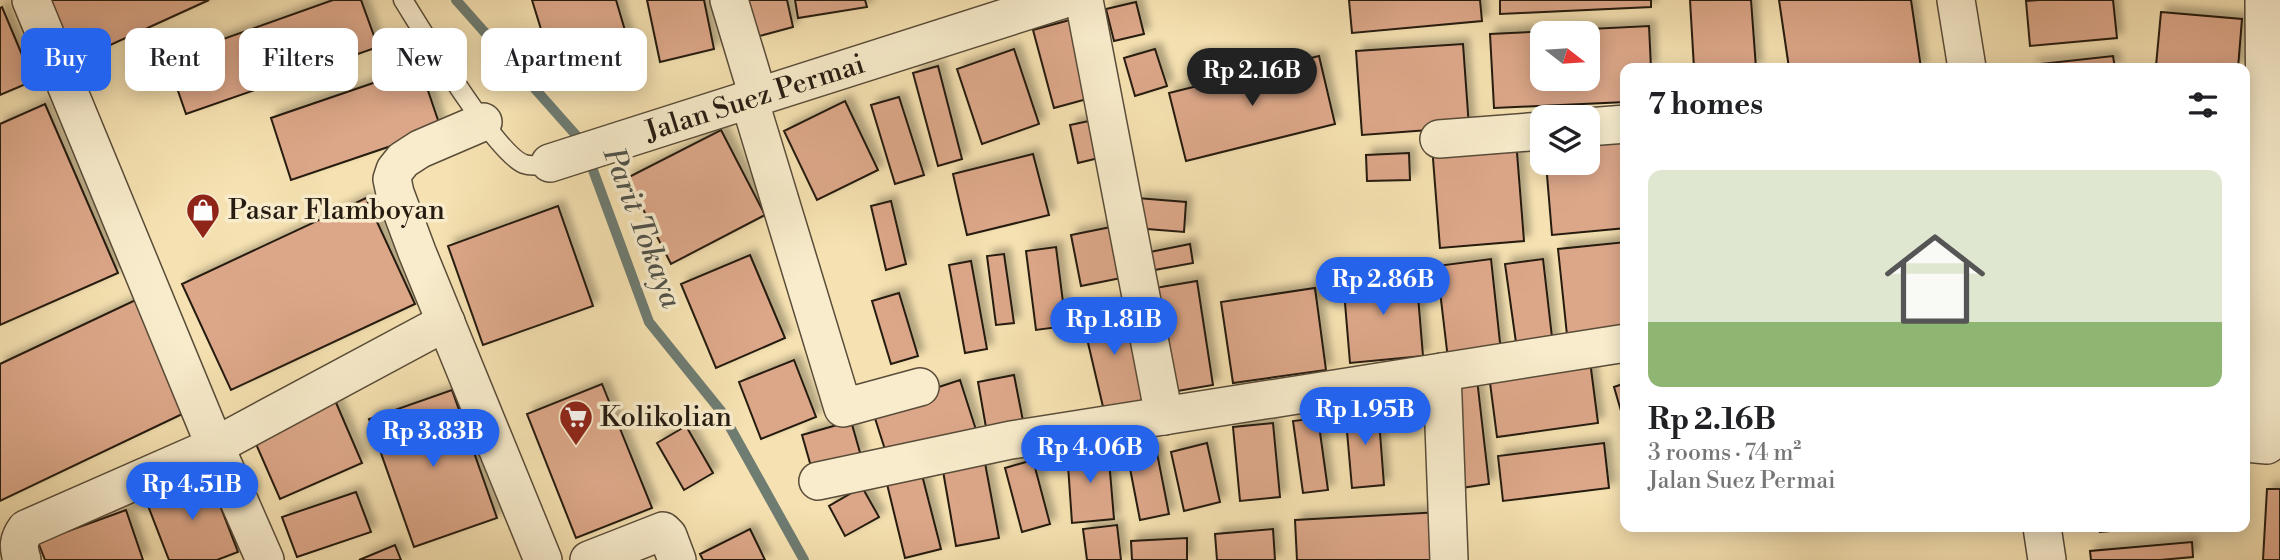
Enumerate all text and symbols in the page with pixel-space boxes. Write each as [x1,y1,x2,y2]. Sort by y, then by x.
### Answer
north arrow [1530,21,1600,91]
map controls [1530,21,1600,175]
chip: Buy [21,28,111,91]
chip: Rent [125,28,225,91]
chip: Filters [239,28,358,91]
chip: New [372,28,467,91]
chip: Apartment [481,28,647,91]
street label: Jalan Suez Permai [640,46,869,149]
pin: Rp 2.16B [1180,48,1324,108]
text: Rp 2.16B [1203,57,1301,85]
text: 7 homes [1648,86,1763,124]
icon: filters [2184,86,2222,124]
button: layers [1530,105,1600,175]
water label: Parit Tokaya [594,142,690,314]
shop icon: Pasar Flamboyan [184,191,222,240]
place label: Pasar Flamboyan [228,193,445,228]
icon: home [1872,216,1998,342]
pin: Rp 2.86B [1311,258,1455,317]
text: Rp 2.86B [1332,266,1434,294]
pin: Rp 1.81B [1042,298,1186,357]
text: Rp 1.81B [1066,306,1162,334]
pin: Rp 1.95B [1293,388,1437,447]
text: Rp 1.95B [1316,396,1414,424]
supermarket icon: Kolikolian [557,398,595,447]
place label: Kolikolian [600,400,732,435]
text: Rp 2.16B [1648,401,1776,439]
pin: Rp 3.83B [361,410,505,469]
text: Rp 3.83B [382,418,484,446]
pin: Rp 4.06B [1018,426,1162,485]
text: Rp 4.06B [1037,434,1143,462]
text: 3 rooms · 74 m² [1648,439,1801,467]
pin: Rp 4.51B [120,462,264,522]
text: Jalan Suez Permai [1648,467,1836,495]
text: Rp 4.51B [142,471,242,499]

